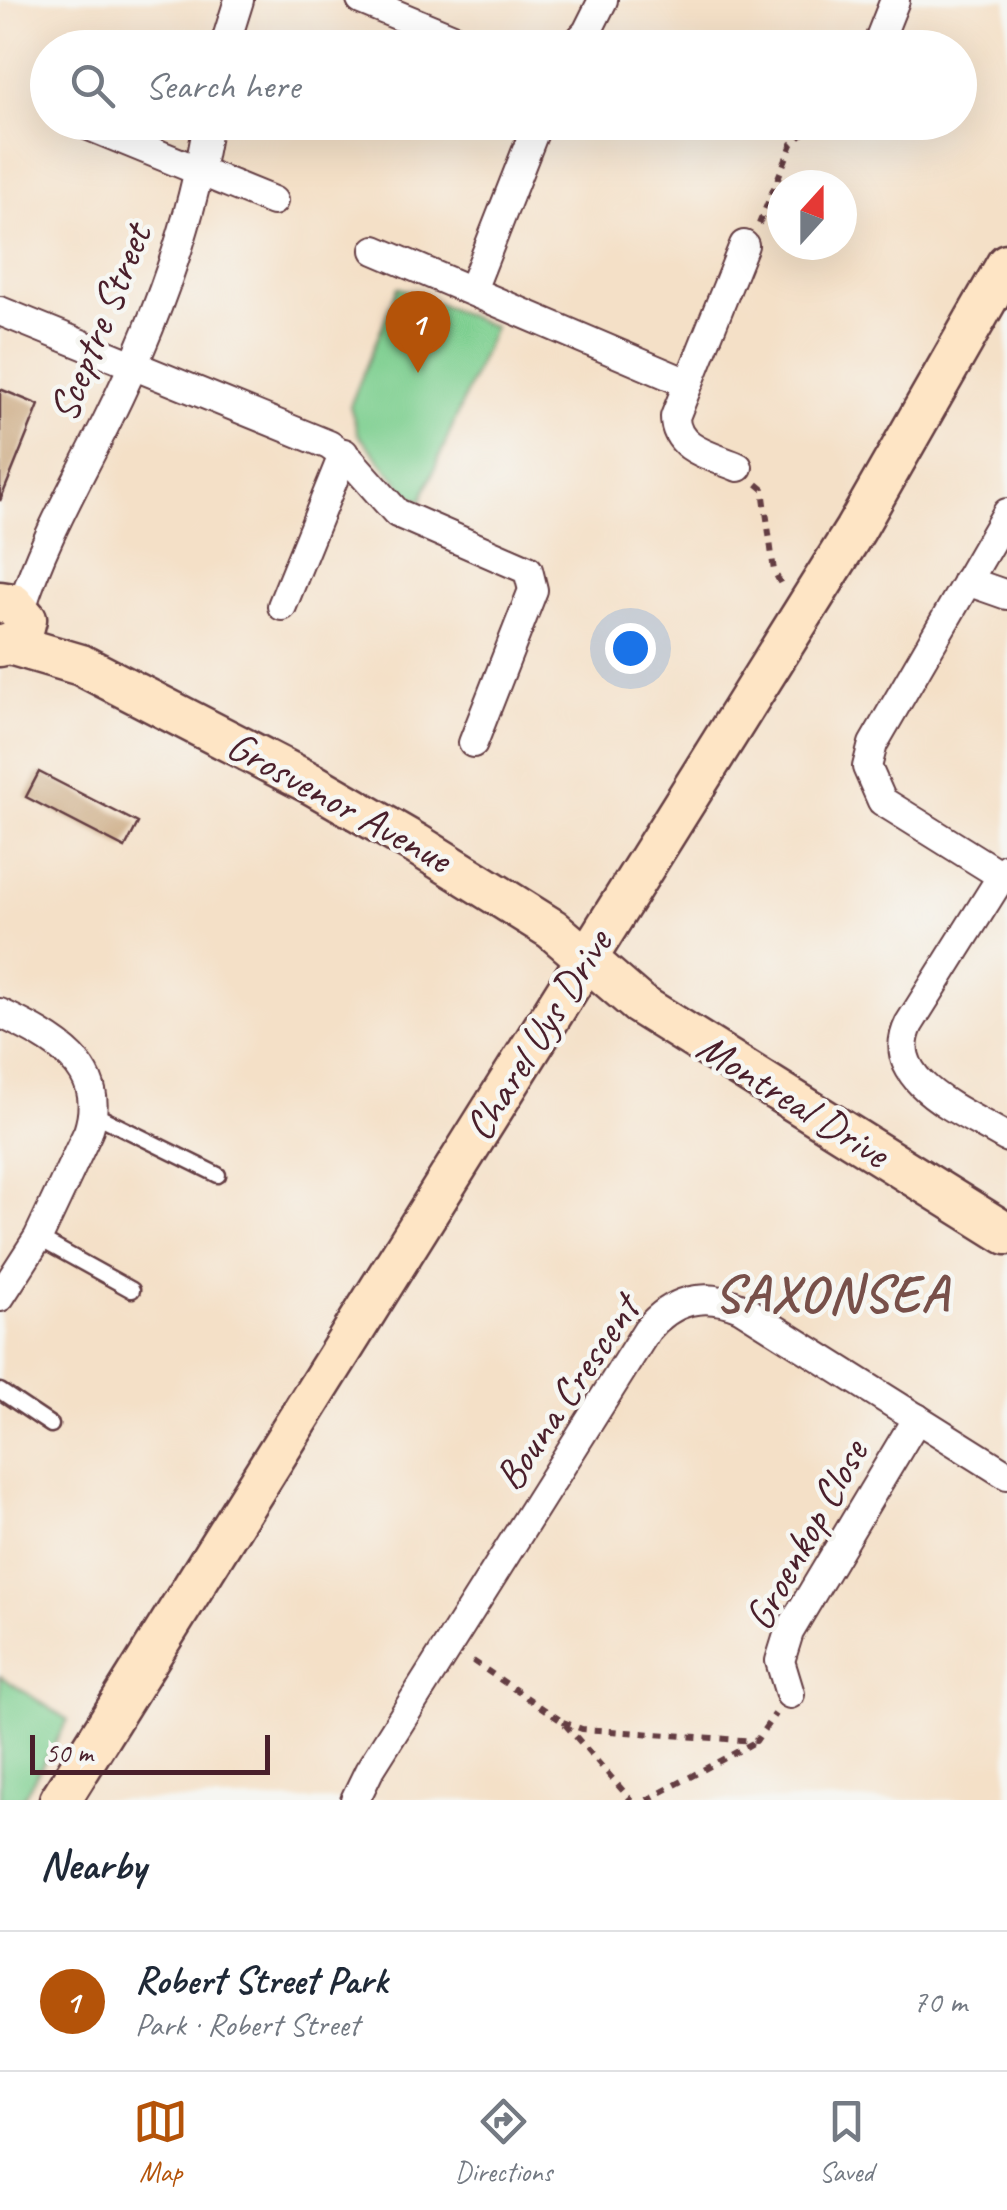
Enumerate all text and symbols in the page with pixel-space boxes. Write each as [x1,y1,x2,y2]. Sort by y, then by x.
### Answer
search box [30,30,977,140]
icon: search [65,58,120,113]
text: Search here [145,62,300,109]
north arrow [767,170,857,260]
street label: Sceptre Street [37,213,165,429]
pin: 1 [386,290,450,373]
your location [605,623,656,674]
street label: Grosvenor Avenue [218,719,462,886]
street label: Charel Uys Drive [452,918,625,1150]
street label: Montreal Drive [687,1020,901,1181]
district label: SAXONSEA [714,1261,951,1327]
street label: Bouna Crescent [483,1281,654,1500]
street label: Groenkop Close [732,1429,881,1639]
scale bar [30,1730,270,1774]
text: 50 m [45,1735,93,1770]
text: Nearby [40,1839,146,1892]
text: Robert Street Park [135,1957,387,2004]
text: 1 [65,1981,80,2022]
text: 70 m [913,1981,967,2022]
text: Park · Robert Street [135,2004,359,2045]
tab: Map [133,2094,188,2189]
tab: Directions [455,2094,552,2189]
tab: Saved [819,2094,874,2189]

